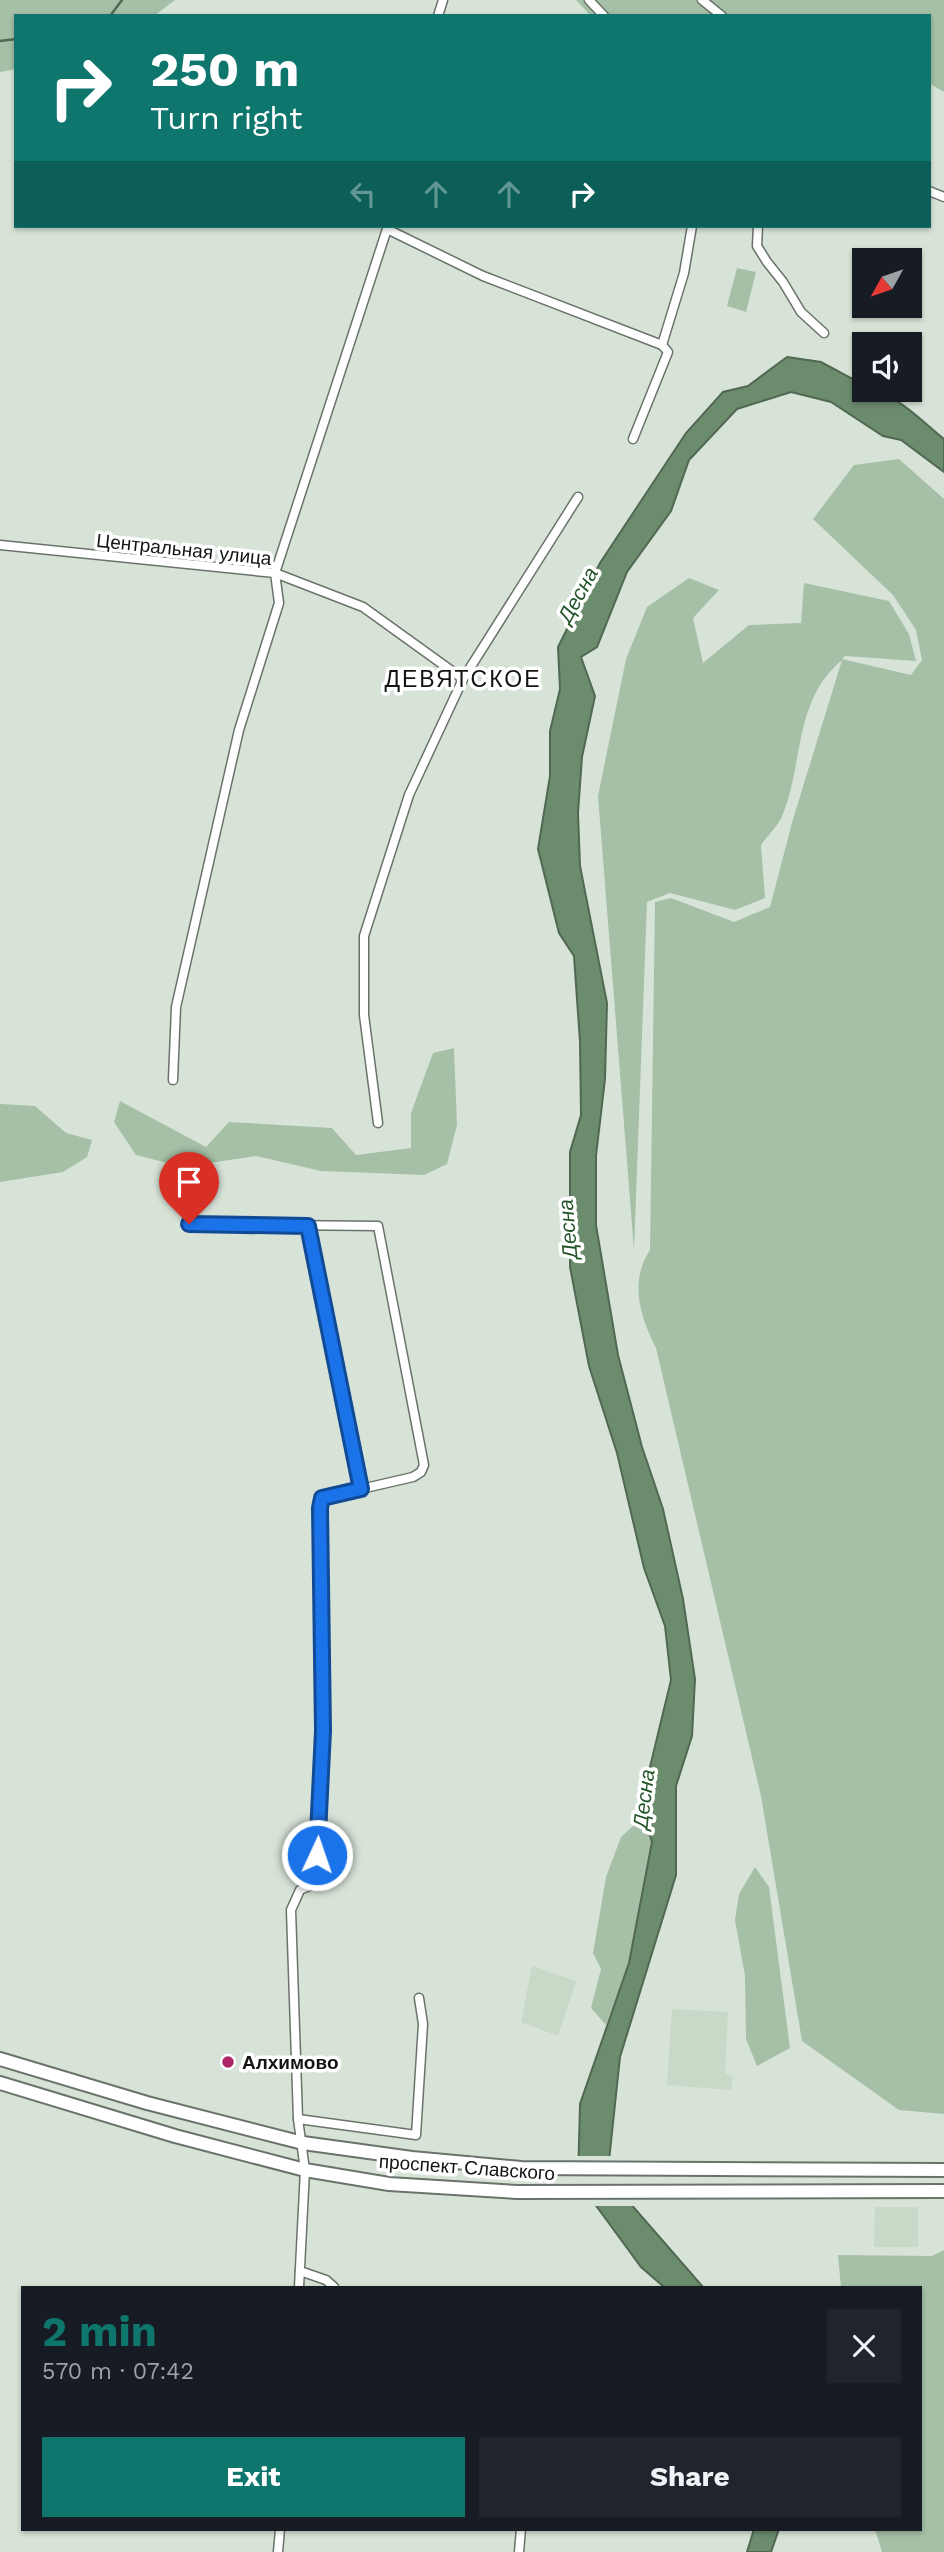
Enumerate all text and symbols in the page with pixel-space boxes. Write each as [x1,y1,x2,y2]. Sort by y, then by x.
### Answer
text: 250 m [150,40,299,98]
icon: right [35,42,126,133]
text: Turn right [150,99,302,137]
icon: left [344,175,382,213]
icon: ahead [417,175,455,213]
icon: ahead [490,175,528,213]
icon: right [563,175,601,213]
north arrow [852,248,922,318]
map controls [852,248,922,402]
button: sound [852,332,922,402]
street label: Центральная улица [95,529,273,570]
water label: Десна [551,562,603,629]
district label: ДЕВЯТСКОЕ [384,666,542,693]
pin [159,1152,219,1224]
icon: arrive [170,1163,208,1201]
water label: Десна [552,1198,583,1262]
water label: Десна [627,1768,660,1832]
position arrow [280,1818,354,1892]
place label: Алхимово [242,2051,338,2074]
marker: Алхимово [220,2054,236,2070]
street label: проспект Славского [378,2150,556,2185]
text: 2 min [42,2307,157,2356]
button: close [827,2309,901,2383]
text: 570 m · 07:42 [42,2358,194,2385]
button: Exit [42,2437,465,2517]
button: Share [479,2437,901,2517]

